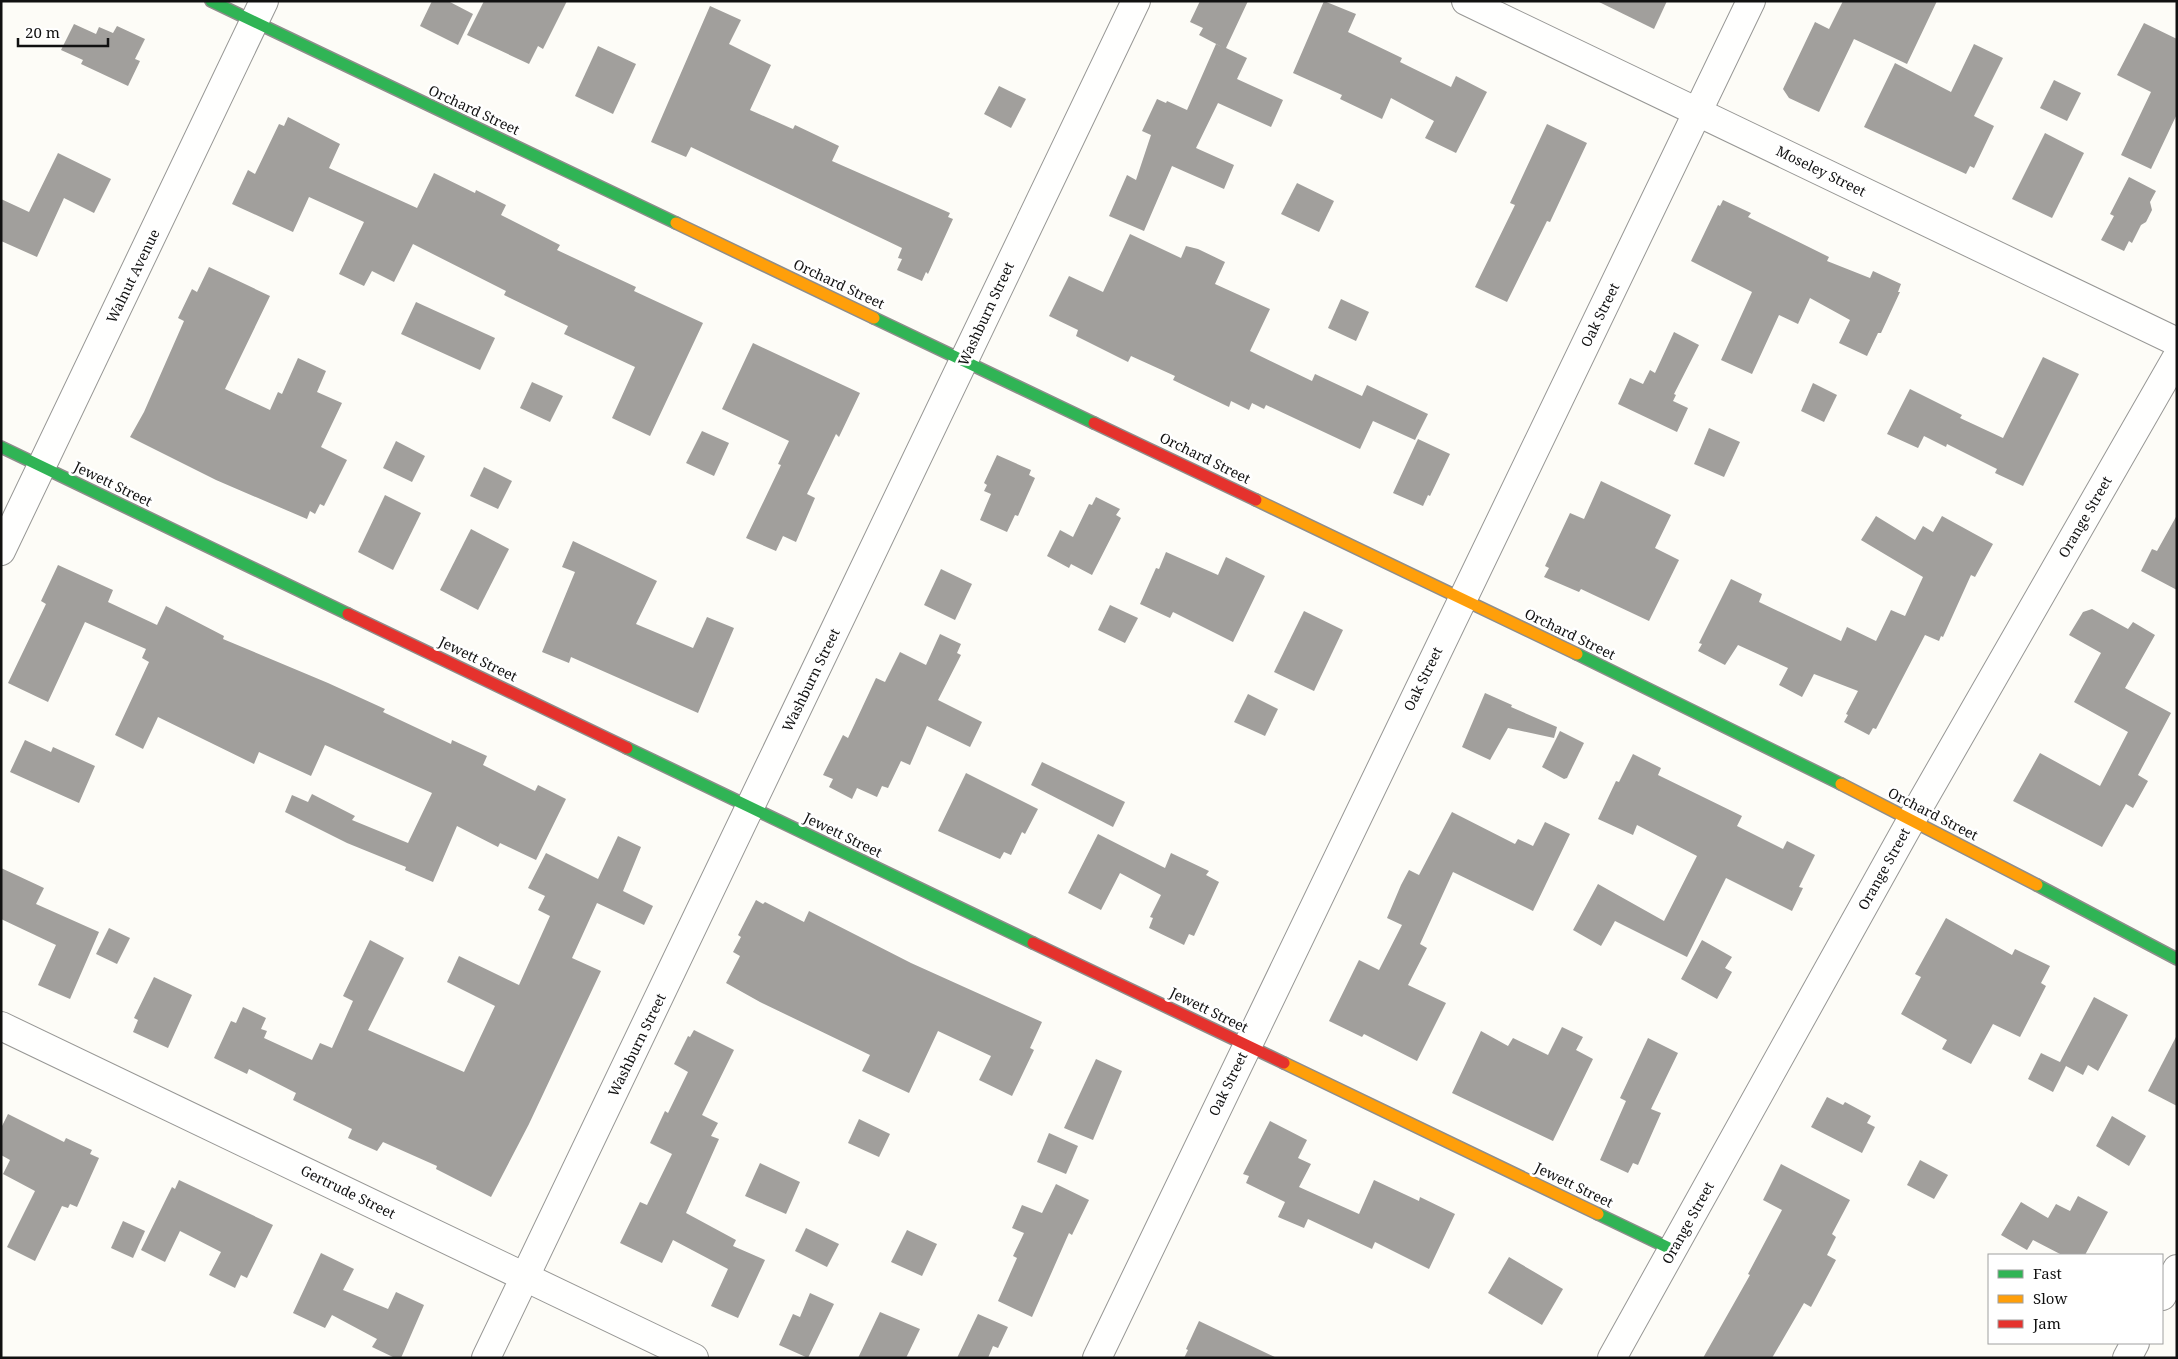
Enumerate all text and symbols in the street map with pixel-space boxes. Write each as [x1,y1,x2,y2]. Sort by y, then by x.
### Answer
scale bar [18,15,108,47]
text: 20 m [25,22,60,42]
street label: Orchard Street [426,80,523,139]
street label: Moseley Street [1773,141,1869,200]
street label: Walnut Avenue [102,226,164,326]
street label: Orchard Street [791,254,888,313]
street label: Washburn Street [953,259,1018,369]
street label: Oak Street [1576,279,1623,350]
street label: Orchard Street [1157,427,1254,488]
street label: Jewett Street [70,456,155,511]
street label: Orange Street [2054,472,2116,561]
street label: Orchard Street [1522,603,1619,664]
street label: Washburn Street [777,625,844,735]
street label: Jewett Street [435,631,520,686]
street label: Oak Street [1399,643,1446,714]
street label: Orchard Street [1885,783,1981,844]
street label: Jewett Street [800,807,885,862]
street label: Orange Street [1853,824,1914,913]
street label: Jewett Street [1166,982,1251,1037]
street label: Washburn Street [603,990,670,1100]
street label: Oak Street [1204,1048,1251,1119]
street label: Jewett Street [1531,1157,1616,1212]
street label: Gertrude Street [298,1160,399,1223]
street label: Orange Street [1657,1178,1718,1267]
legend [1988,1254,2163,1344]
text: Fast [2033,1263,2062,1283]
text: Slow [2033,1288,2067,1308]
text: Jam [2032,1313,2061,1333]

